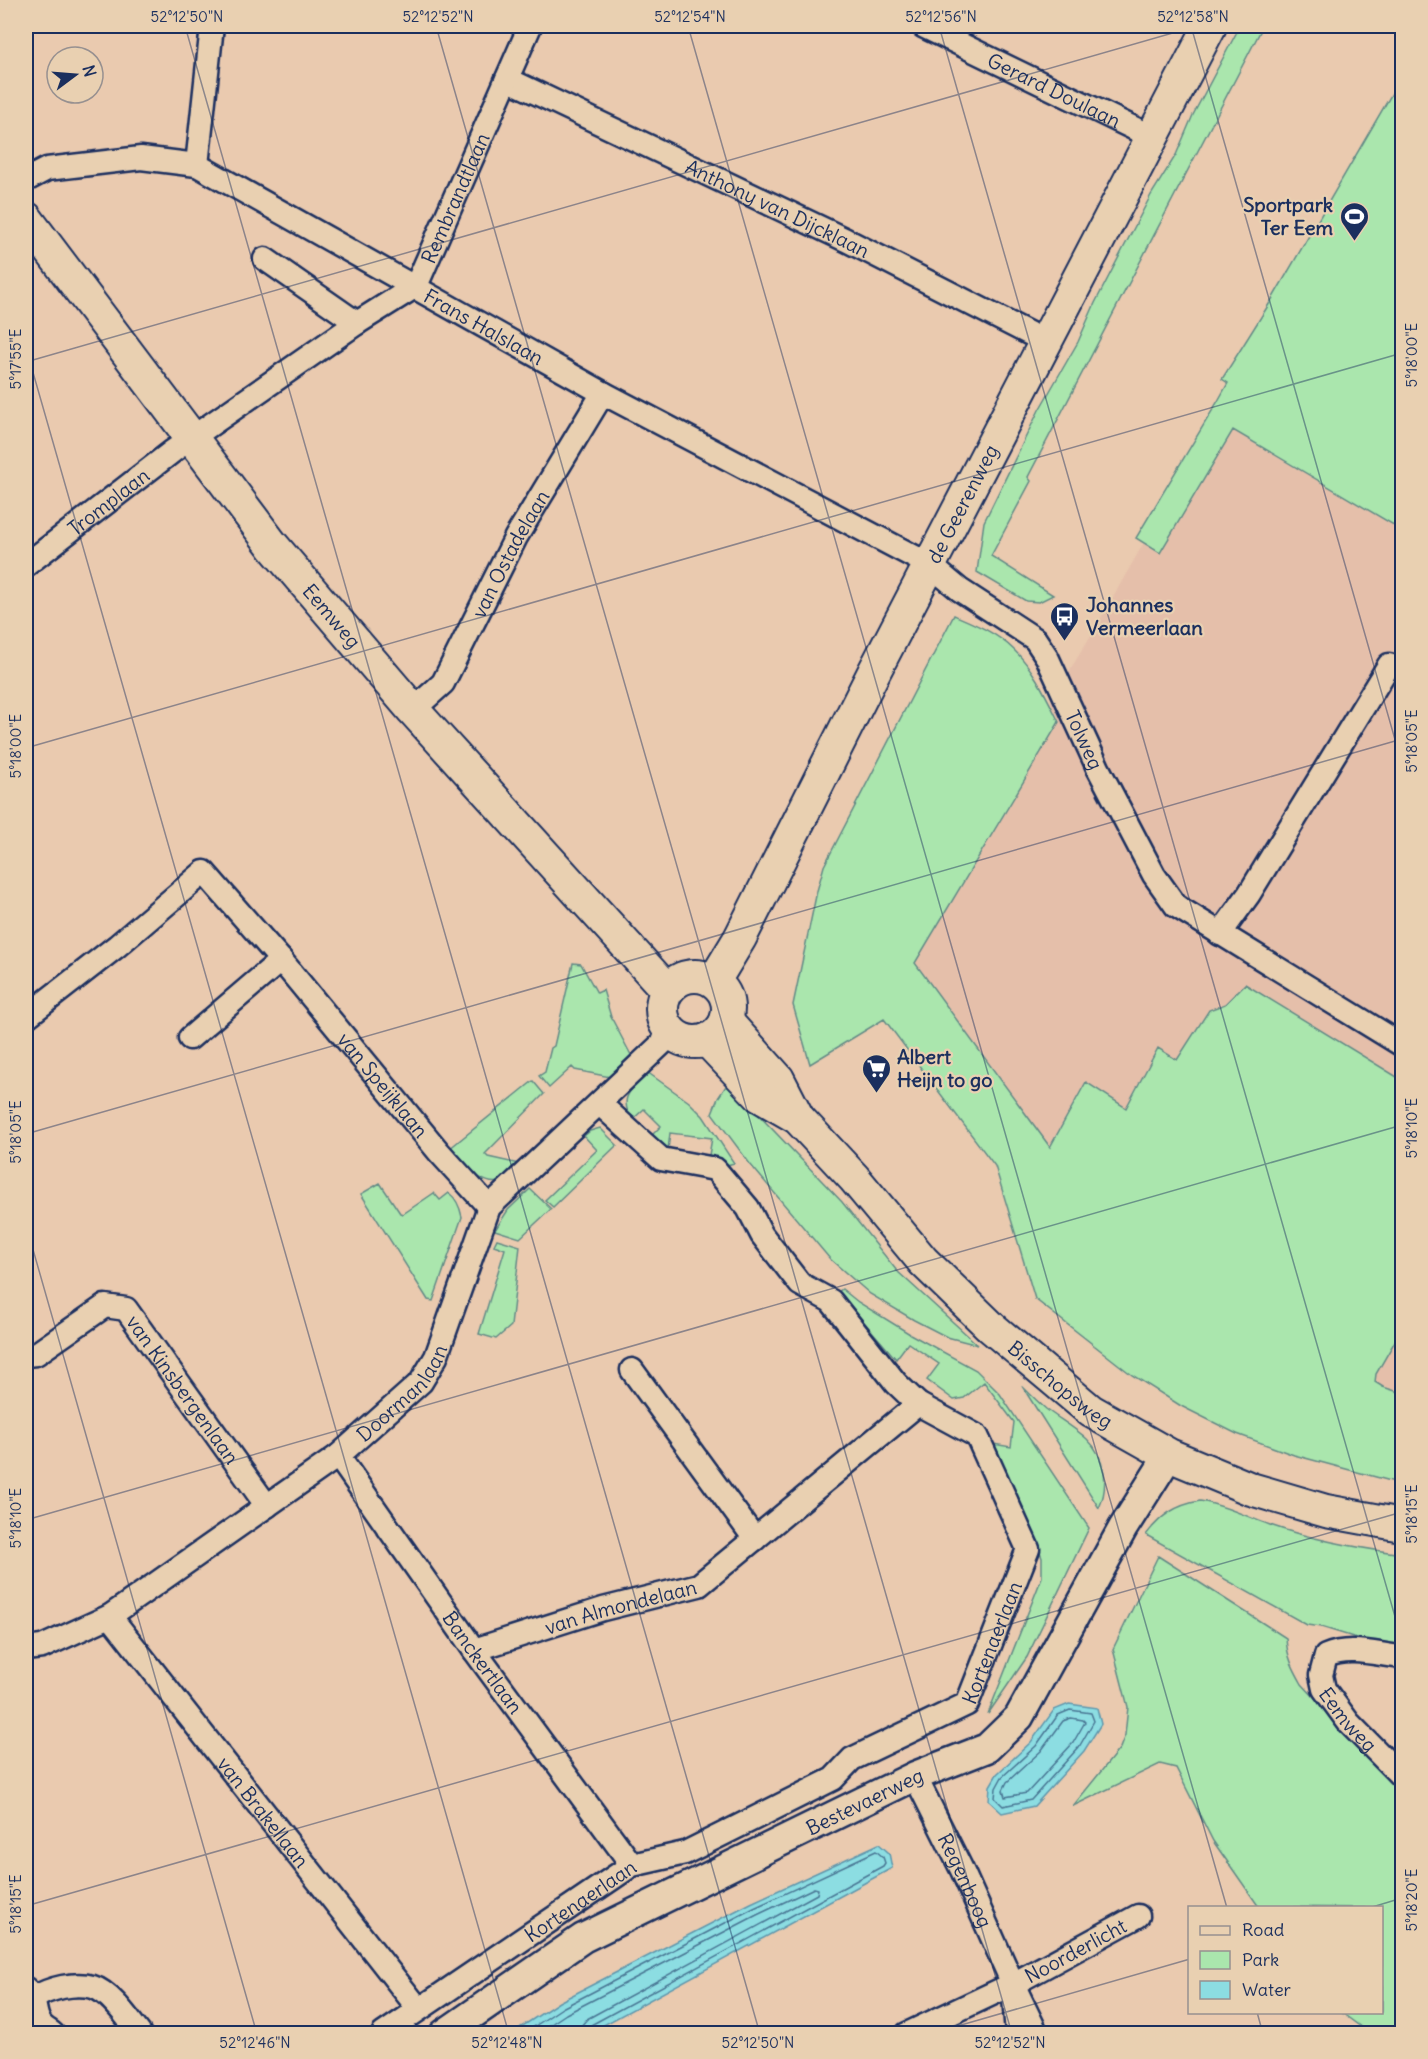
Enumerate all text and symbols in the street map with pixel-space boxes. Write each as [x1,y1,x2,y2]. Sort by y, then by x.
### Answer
text: 52°12'50"N [151,7,223,26]
text: 52°12'52"N [402,7,474,26]
text: 52°12'54"N [654,7,726,26]
text: 52°12'56"N [905,7,977,26]
text: 52°12'58"N [1157,7,1229,26]
north arrow [45,45,105,105]
street label: Gerard Doulaan [984,47,1125,133]
text: N [78,63,101,79]
street label: Rembrandtlaan [415,129,494,267]
street label: Anthony van Dijcklaan [682,153,874,263]
place label: Sportpark Ter Eem [1243,192,1333,240]
sports icon: Sportpark Ter Eem [1338,200,1370,242]
street label: Frans Halslaan [420,283,548,370]
text: 5°18'00"E [1402,322,1421,387]
text: 5°17'55"E [6,328,25,390]
street label: de Geerenweg [920,440,1003,567]
street label: Tromplaan [63,462,154,541]
street label: van Ostadelaan [465,485,554,622]
street label: Eemweg [298,578,367,653]
place label: Johannes Vermeerlaan [1086,592,1203,640]
bus stop icon: Johannes Vermeerlaan [1049,600,1081,642]
street label: Tolweg [1060,706,1109,773]
text: 5°18'05"E [1402,709,1421,773]
text: 5°18'00"E [6,713,25,778]
street label: van Speijklaan [333,1027,434,1142]
place label: Albert Heijn to go [897,1044,992,1092]
supermarket icon: Albert Heijn to go [860,1052,892,1094]
text: 5°18'10"E [1402,1097,1421,1158]
text: 5°18'05"E [6,1100,25,1164]
street label: van Kinsbergenlaan [122,1310,245,1469]
street label: Bisschopsweg [1003,1335,1117,1433]
street label: Doormanlaan [351,1341,452,1446]
text: 5°18'15"E [1402,1484,1421,1544]
text: 5°18'10"E [6,1487,25,1548]
street label: van Almondelaan [541,1574,699,1639]
street label: Kortenaerlaan [956,1578,1027,1707]
street label: Banckertlaan [438,1606,529,1718]
street label: Eemweg [1314,1682,1383,1757]
street label: van Brakellaan [213,1751,315,1872]
street label: Bestevaerweg [801,1762,927,1840]
street label: Regenboog [933,1829,999,1931]
street label: Kortenaerlaan [519,1854,641,1947]
text: 5°18'20"E [1402,1868,1421,1932]
text: 5°18'15"E [6,1874,25,1934]
legend [1188,1906,1383,2014]
street label: Noorderlicht [1020,1912,1131,1988]
text: Road [1242,1918,1285,1941]
text: Park [1242,1948,1279,1971]
text: Water [1242,1978,1292,2001]
text: 52°12'46"N [219,2033,291,2052]
text: 52°12'48"N [471,2033,543,2052]
text: 52°12'50"N [722,2033,794,2052]
text: 52°12'52"N [974,2033,1046,2052]

